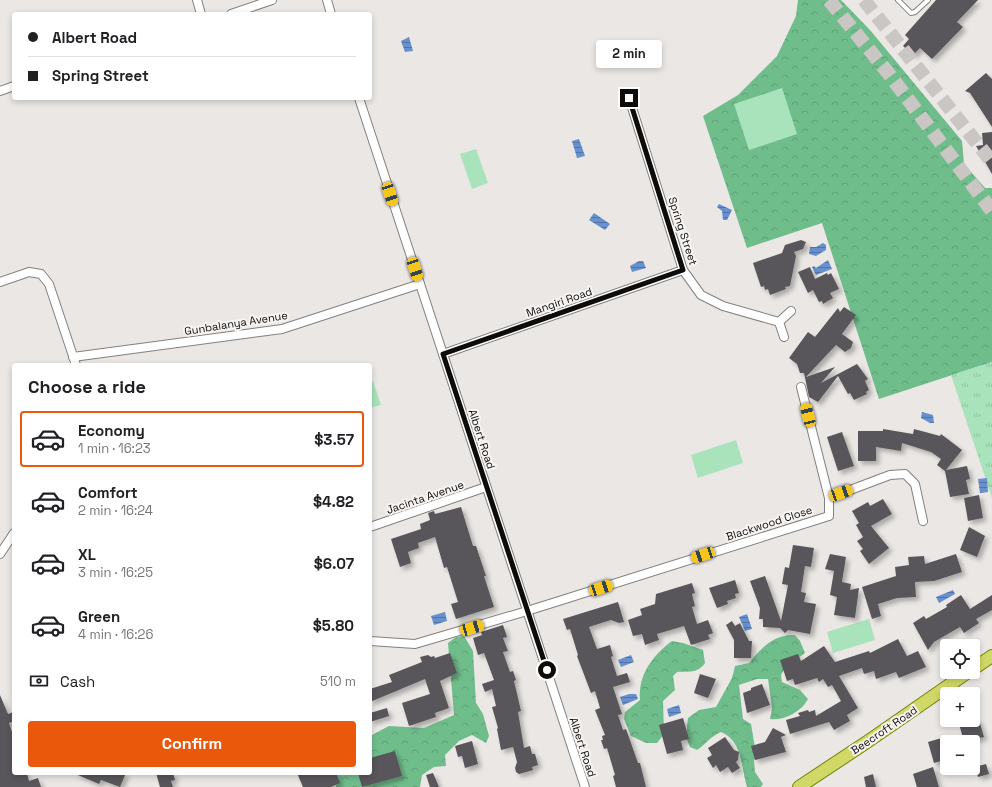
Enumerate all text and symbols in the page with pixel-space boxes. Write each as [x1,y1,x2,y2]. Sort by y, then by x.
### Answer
text: Albert Road [52,28,137,47]
callout: 2 min [596,40,662,68]
text: 2 min [612,45,646,62]
text: Spring Street [52,66,149,85]
route end [620,89,638,107]
car [381,181,399,207]
street label: Spring Street [665,195,701,267]
car [406,256,424,282]
street label: Mangiri Road [524,284,594,320]
street label: Gunbalanya Avenue [183,308,289,338]
text: Choose a ride [28,375,146,398]
car [799,402,817,428]
street label: Albert Road [466,407,498,471]
icon: car [30,421,66,457]
text: Economy [78,421,145,440]
text: $3.57 [314,430,354,449]
text: 1 min · 16:23 [78,440,151,457]
street label: Jacinta Avenue [384,477,466,517]
icon: car [30,483,66,519]
text: Comfort [78,483,138,502]
car [828,483,854,503]
text: $4.82 [313,492,354,511]
text: 2 min · 16:24 [78,502,153,519]
street label: Blackwood Close [724,502,814,544]
icon: car [30,545,66,581]
text: XL [78,545,96,564]
car [690,546,716,564]
text: $6.07 [314,554,354,573]
text: 3 min · 16:25 [78,564,153,581]
car [588,579,614,597]
icon: car [30,607,66,643]
text: Green [78,607,120,626]
text: $5.80 [313,616,354,635]
car [459,619,485,637]
text: 4 min · 16:26 [78,626,153,643]
map controls [940,639,980,775]
button: locate [940,639,980,679]
route start [538,661,556,679]
icon: cash [28,670,50,692]
text: Cash [60,672,95,691]
text: 510 m [320,673,356,690]
button: + [940,687,980,727]
street label: Beecroft Road [848,703,920,757]
street label: Albert Road [567,715,599,779]
button: Confirm [28,721,356,767]
button: − [940,735,980,775]

